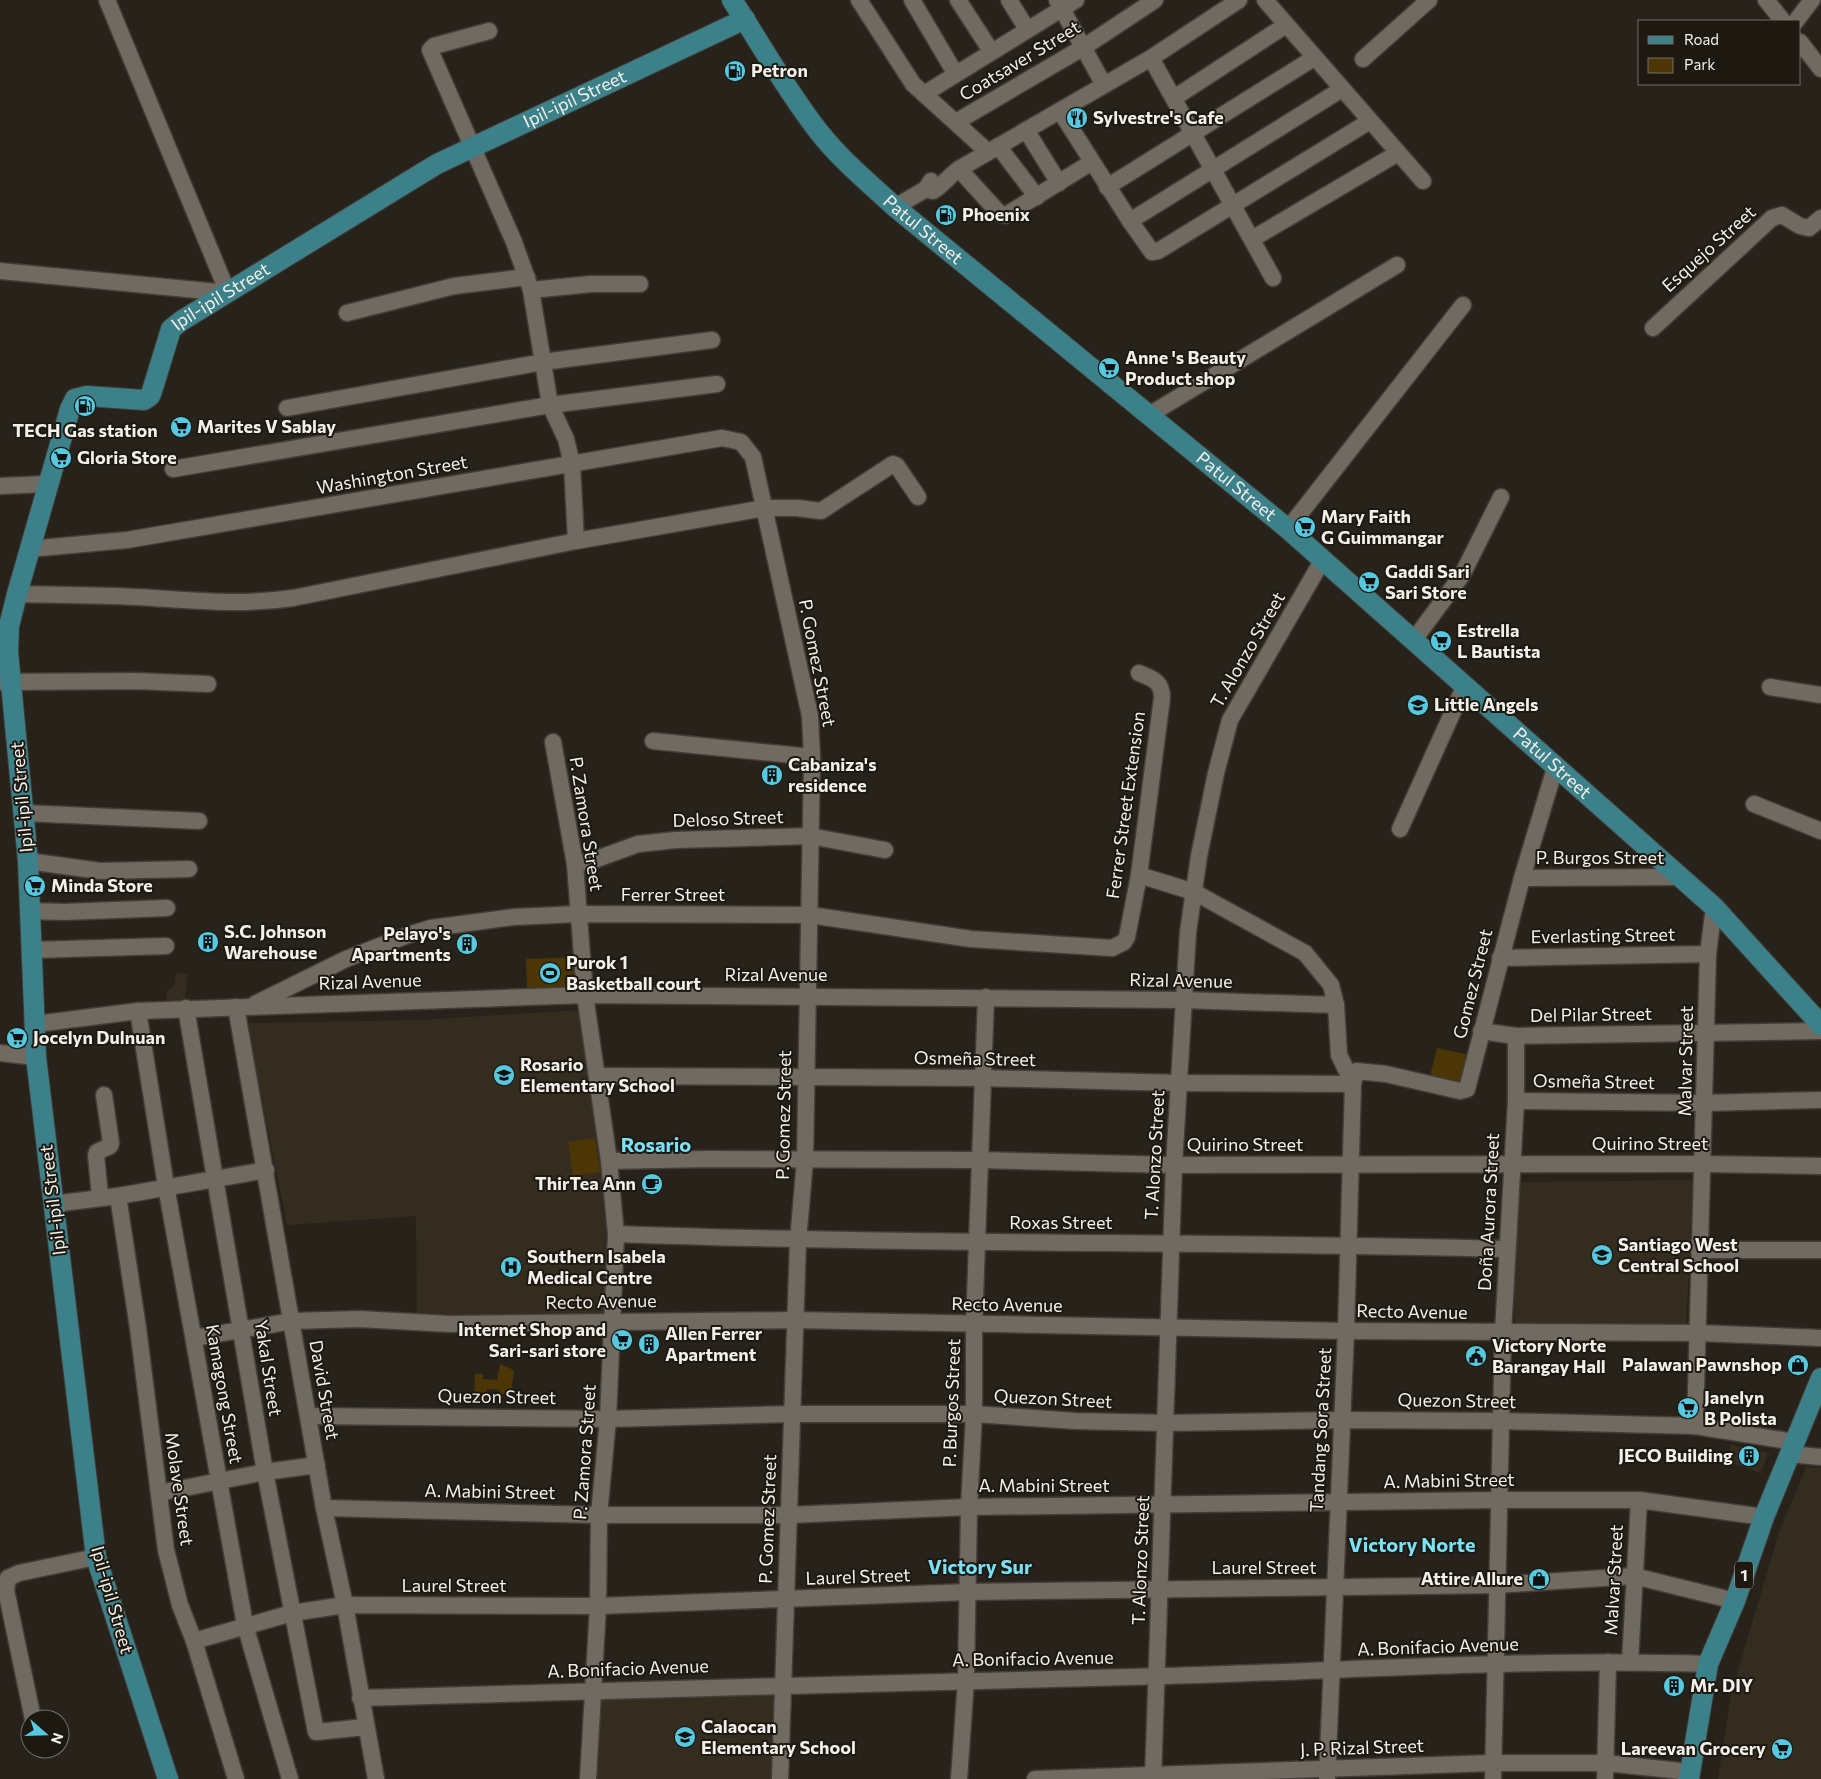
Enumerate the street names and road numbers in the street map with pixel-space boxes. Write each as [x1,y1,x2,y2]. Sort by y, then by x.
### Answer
street label: Coatsaver Street [955,15,1084,105]
street label: Ipil-ipil Street [519,65,629,132]
street label: Patul Street [879,190,968,268]
street label: Esquejo Street [1657,200,1760,296]
street label: Ipil-ipil Street [166,257,273,335]
street label: Patul Street [1192,446,1281,525]
street label: Washington Street [315,450,469,498]
street label: T. Alonzo Street [1205,588,1289,711]
street label: P. Gomez Street [795,597,841,729]
street label: Ferrer Street Extension [1101,710,1149,900]
street label: Patul Street [1509,722,1596,803]
street label: Ipil-ipil Street [5,741,37,853]
street label: P. Zamora Street [565,755,608,893]
street label: Deloso Street [672,805,784,831]
street label: P. Burgos Street [1536,846,1664,868]
street label: Ferrer Street [621,883,725,905]
street label: Everlasting Street [1531,923,1675,947]
street label: Gomez Street [1448,927,1496,1041]
street label: Rizal Avenue [724,963,828,985]
street label: Rizal Avenue [318,968,422,994]
street label: Rizal Avenue [1129,968,1233,992]
street label: Del Pilar Street [1530,1002,1652,1026]
street label: Malvar Street [1673,1005,1697,1117]
street label: Osmeña Street [914,1046,1036,1070]
street label: P. Gomez Street [771,1050,795,1180]
street label: Osmeña Street [1533,1069,1655,1093]
street label: T. Alonzo Street [1140,1089,1168,1220]
street label: Quirino Street [1592,1132,1708,1154]
street label: Quirino Street [1187,1133,1303,1155]
street label: Doña Aurora Street [1473,1133,1503,1291]
street label: Ipil-ipil Street [34,1144,70,1257]
street label: Roxas Street [1009,1211,1113,1233]
street label: Recto Avenue [545,1289,657,1313]
street label: Recto Avenue [951,1292,1063,1316]
street label: Recto Avenue [1356,1299,1468,1323]
street label: Yakal Street [251,1318,287,1418]
street label: Kamagong Street [202,1322,248,1465]
street label: David Street [305,1338,345,1441]
street label: P. Burgos Street [938,1338,964,1468]
street label: Tandang Sora Street [1305,1347,1335,1513]
street label: P. Zamora Street [568,1383,600,1520]
street label: Quezon Street [438,1384,556,1408]
street label: Quezon Street [993,1384,1113,1412]
street label: Quezon Street [1398,1388,1516,1412]
street label: Molave Street [161,1431,199,1547]
street label: P. Gomez Street [754,1454,780,1584]
street label: A. Mabini Street [1383,1468,1515,1492]
street label: A. Mabini Street [978,1474,1110,1496]
street label: A. Mabini Street [424,1479,556,1503]
street label: T. Alonzo Street [1127,1495,1153,1625]
street label: Malvar Street [1599,1524,1627,1636]
street label: Ipil-ipil Street [87,1543,139,1656]
street label: Laurel Street [1211,1556,1317,1578]
road number: 1 [1735,1562,1753,1588]
street label: Laurel Street [805,1563,911,1589]
street label: Laurel Street [401,1574,507,1596]
street label: A. Bonifacio Avenue [1357,1632,1519,1660]
street label: A. Bonifacio Avenue [952,1646,1114,1670]
street label: A. Bonifacio Avenue [547,1654,709,1682]
street label: J. P. Rizal Street [1300,1734,1424,1760]

